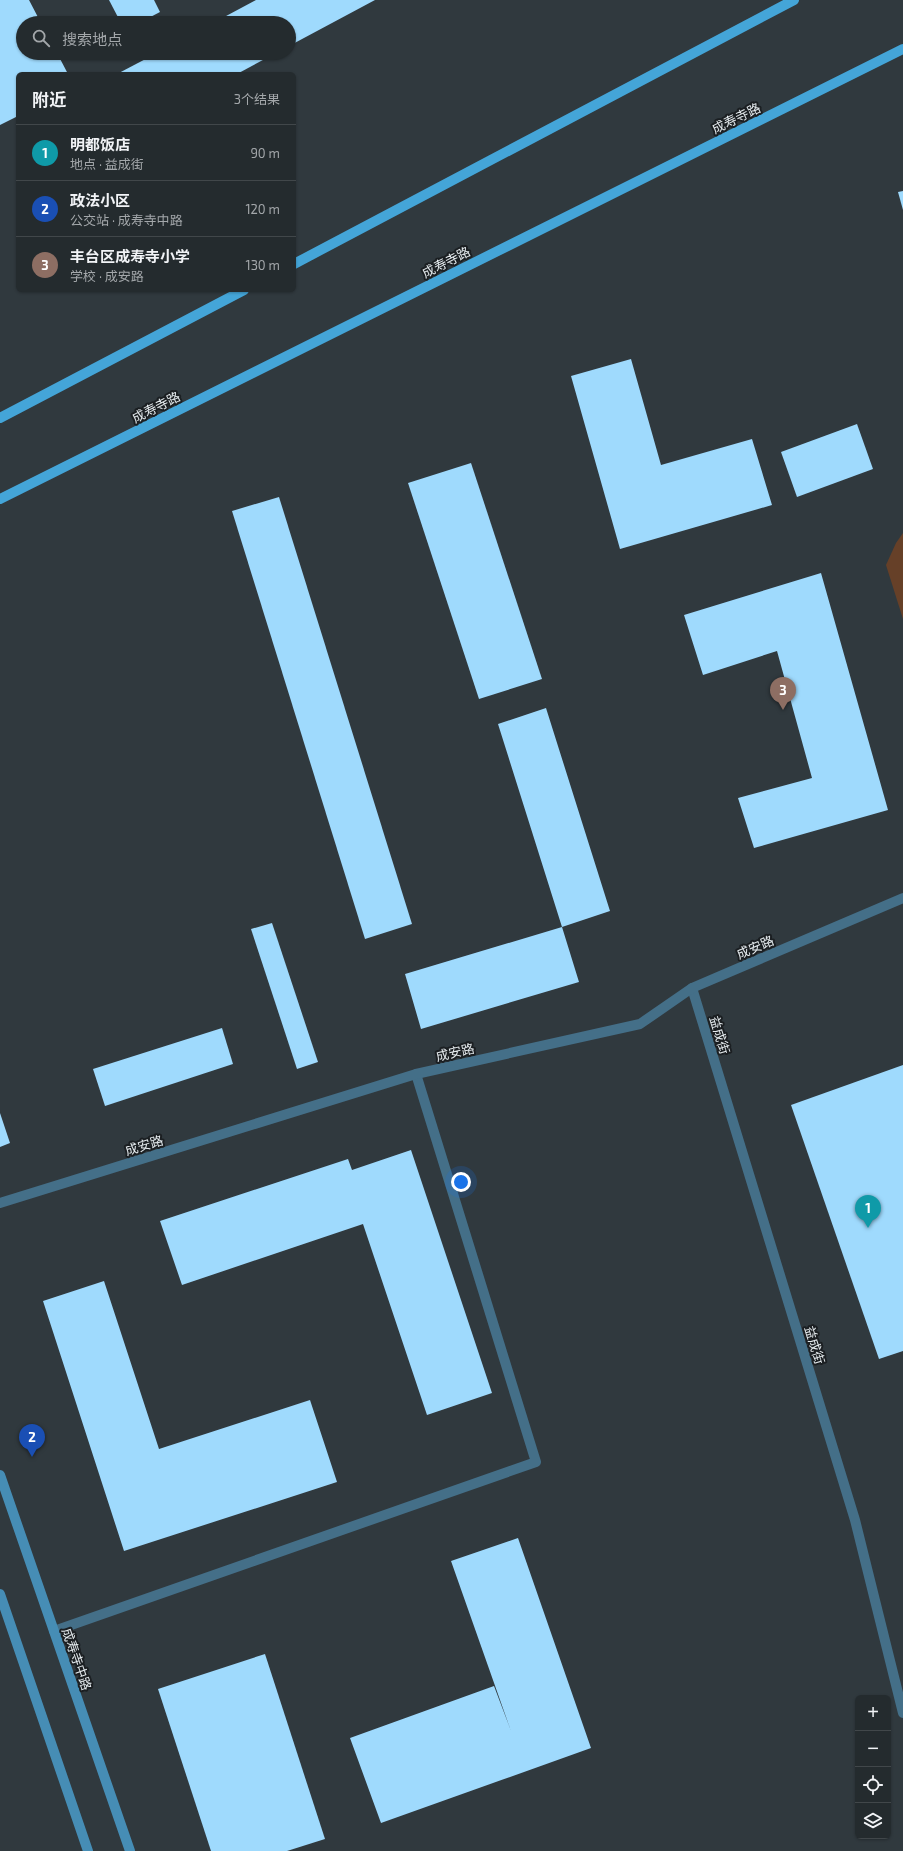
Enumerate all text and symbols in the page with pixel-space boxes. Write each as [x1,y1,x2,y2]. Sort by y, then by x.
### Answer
search box [16,16,296,60]
icon: search [30,27,52,49]
text: 搜索地点 [62,30,122,48]
text: 附近 [32,89,66,109]
text: 3个结果 [234,91,280,107]
street label: 成寿寺路 [709,99,763,137]
text: 明都饭店 [70,135,130,153]
text: 1 [42,145,48,161]
text: 90 m [250,145,280,161]
text: 地点 · 益成街 [70,156,144,172]
text: 政法小区 [70,191,130,209]
text: 2 [41,201,49,217]
text: 120 m [245,201,280,217]
text: 公交站 · 成寿寺中路 [70,212,183,228]
street label: 成寿寺路 [419,243,473,281]
text: 丰台区成寿寺小学 [70,247,190,265]
text: 3 [41,257,49,273]
text: 130 m [245,257,280,273]
text: 学校 · 成安路 [70,268,144,284]
street label: 成寿寺路 [129,388,183,426]
pin: 3 [770,677,796,710]
street label: 成安路 [734,932,776,962]
street label: 益成街 [707,1014,733,1056]
street label: 成安路 [434,1040,476,1064]
street label: 成安路 [123,1132,165,1158]
your location [451,1172,471,1192]
pin: 1 [855,1195,881,1228]
street label: 益成街 [802,1324,828,1366]
pin: 2 [19,1424,45,1457]
street label: 成寿寺中路 [59,1626,95,1692]
map controls [855,1695,891,1839]
button: + [855,1695,891,1731]
button: − [855,1731,891,1767]
button: locate [855,1767,891,1803]
button: layers [855,1803,891,1839]

